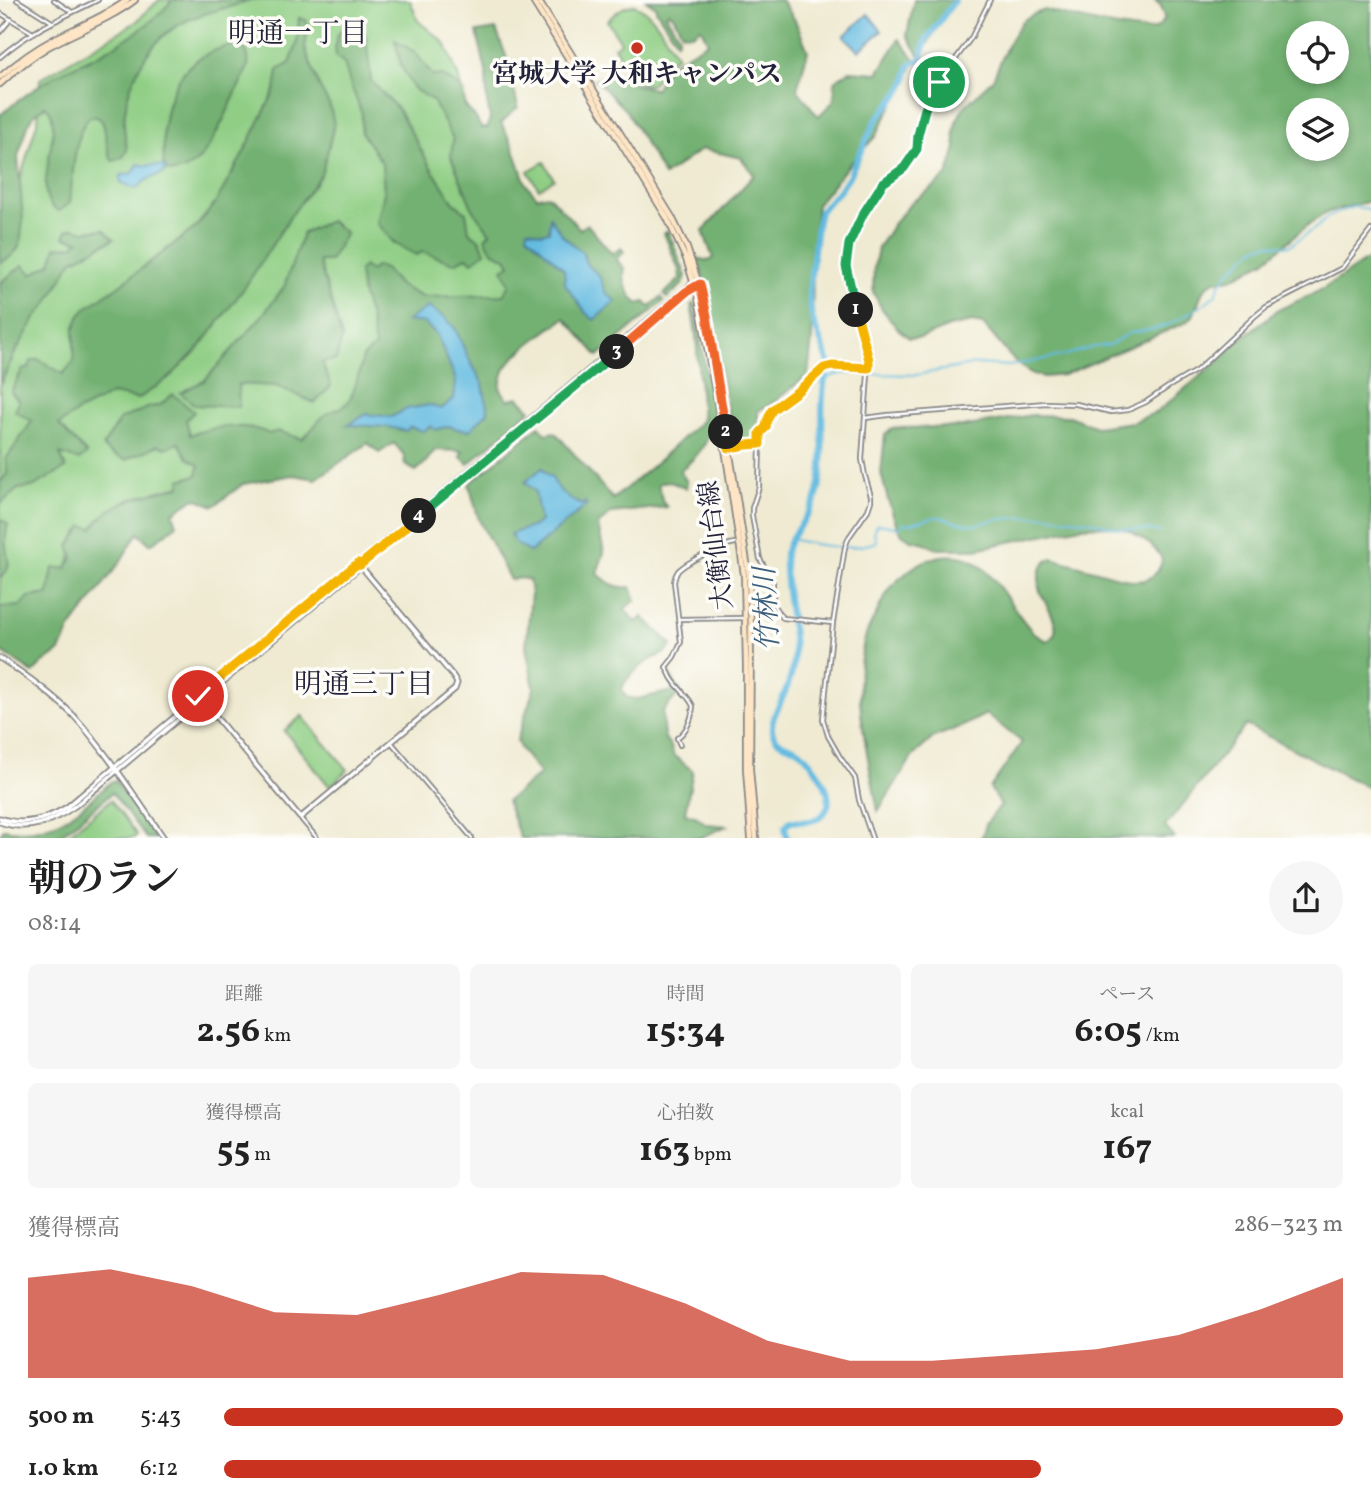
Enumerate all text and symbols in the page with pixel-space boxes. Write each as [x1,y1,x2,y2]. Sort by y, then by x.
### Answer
district label: 明通一丁目 [228,15,368,54]
map controls [1286,21,1349,161]
button: locate [1286,21,1349,84]
marker: 宮城大学 大和キャンパス [629,40,645,56]
pin [909,52,969,112]
place label: 宮城大学 大和キャンパス [492,57,782,93]
icon: arrive [920,63,958,101]
button: layers [1286,98,1349,161]
pin: 1 [838,292,874,328]
text: 1 [852,296,859,322]
pin: 3 [600,334,634,370]
text: 3 [612,338,621,364]
pin: 2 [708,414,744,450]
text: 2 [721,418,730,444]
street label: 大衡仙台線 [691,478,743,612]
pin: 4 [402,498,436,534]
text: 4 [413,502,424,528]
water label: 竹林川 [746,563,790,652]
pin [168,666,228,726]
district label: 明通三丁目 [294,666,434,705]
icon: check [179,677,217,715]
text: 朝のラン [28,855,180,908]
button: share [1269,861,1343,935]
text: 08:14 [28,908,82,940]
text: 距離 [225,982,263,1008]
text: 時間 [666,982,705,1008]
text: ペース [1099,982,1155,1008]
text: 2.56 [196,1008,260,1056]
text: 15:34 [646,1008,725,1056]
text: 6:05 [1075,1008,1142,1056]
text: km [260,1023,291,1049]
text: /km [1142,1023,1180,1049]
text: kcal [1110,1099,1144,1125]
text: 獲得標高 [206,1101,282,1127]
text: 心拍数 [657,1101,714,1127]
text: 167 [1102,1125,1152,1173]
text: 55 [217,1127,250,1175]
text: 163 [639,1127,690,1175]
text: m [250,1142,271,1168]
text: bpm [690,1142,732,1168]
text: 286–323 m [1233,1209,1343,1241]
text: 獲得標高 [28,1213,120,1245]
text: 500 m [28,1401,94,1433]
text: 5:43 [140,1401,181,1433]
text: 1.0 km [28,1453,99,1485]
text: 6:12 [140,1453,178,1485]

